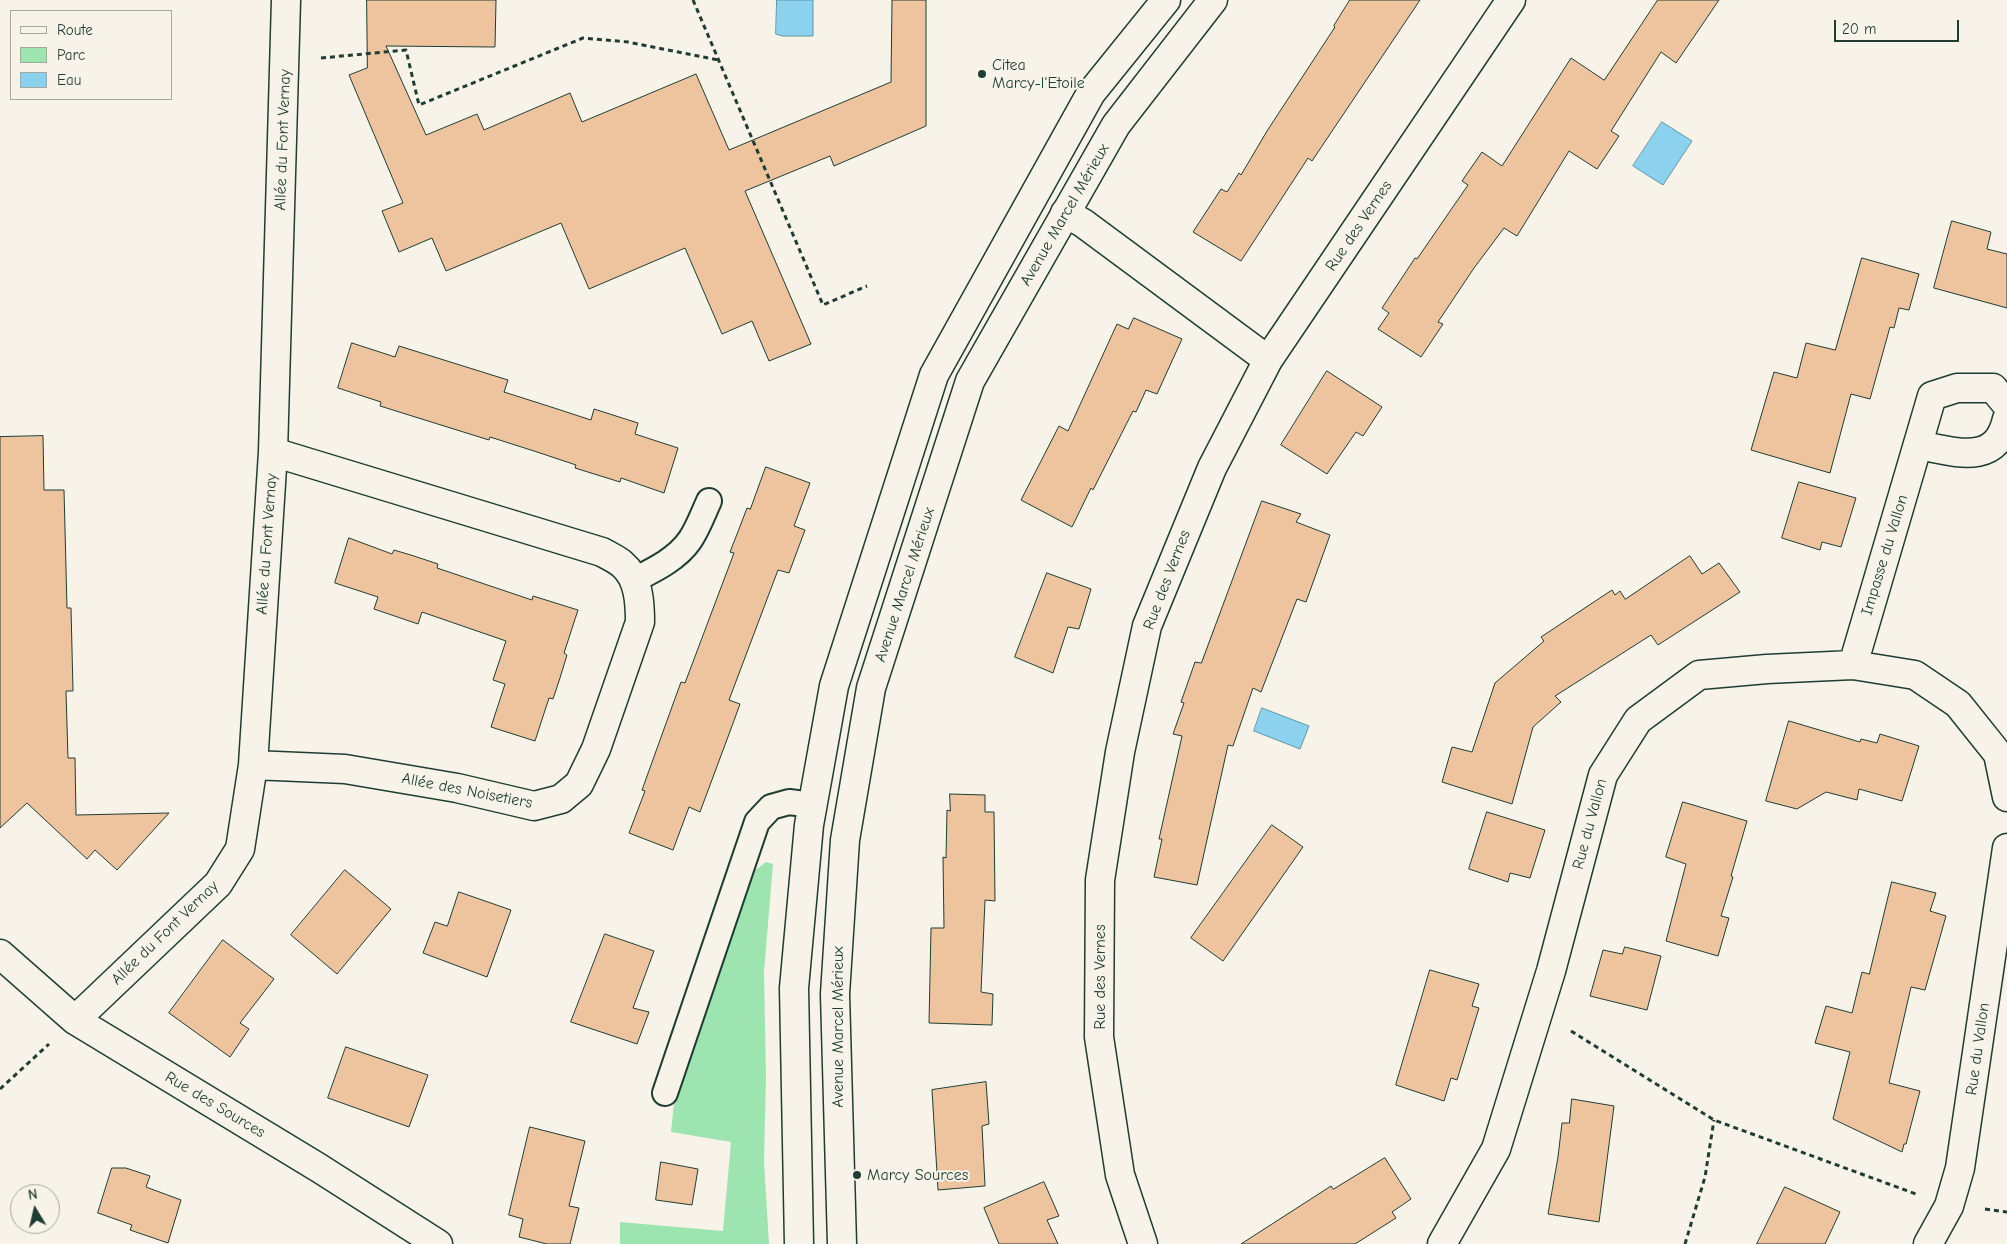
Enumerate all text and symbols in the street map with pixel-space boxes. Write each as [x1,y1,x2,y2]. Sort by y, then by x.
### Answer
legend [10,10,172,100]
scale bar [1837,10,1962,42]
text: 20 m [1842,20,1876,38]
text: Route [57,21,93,39]
text: Parc [57,46,85,64]
place label: Citea Marcy-l'Etoile [992,55,1085,93]
marker: Citea Marcy-l'Etoile [976,68,988,80]
street label: Allée du Font Vernay [271,69,295,211]
text: Eau [57,71,81,89]
street label: Avenue Marcel Mérieux [1016,140,1114,290]
street label: Rue des Vernes [1322,177,1396,275]
street label: Allée du Font Vernay [252,473,282,615]
street label: Impasse du Vallon [1858,492,1912,618]
street label: Avenue Marcel Mérieux [871,505,939,665]
street label: Rue des Vernes [1139,528,1195,632]
street label: Allée des Noisetiers [400,769,534,813]
street label: Rue du Vallon [1569,776,1611,872]
street label: Allée du Font Vernay [107,877,223,989]
street label: Rue des Vernes [1090,924,1110,1030]
street label: Avenue Marcel Mérieux [828,946,848,1108]
street label: Rue du Vallon [1962,1001,1994,1097]
street label: Rue des Sources [161,1068,269,1142]
place label: Marcy Sources [867,1165,968,1185]
marker: Marcy Sources [851,1169,863,1181]
north arrow [10,1184,60,1234]
text: N [27,1186,39,1204]

